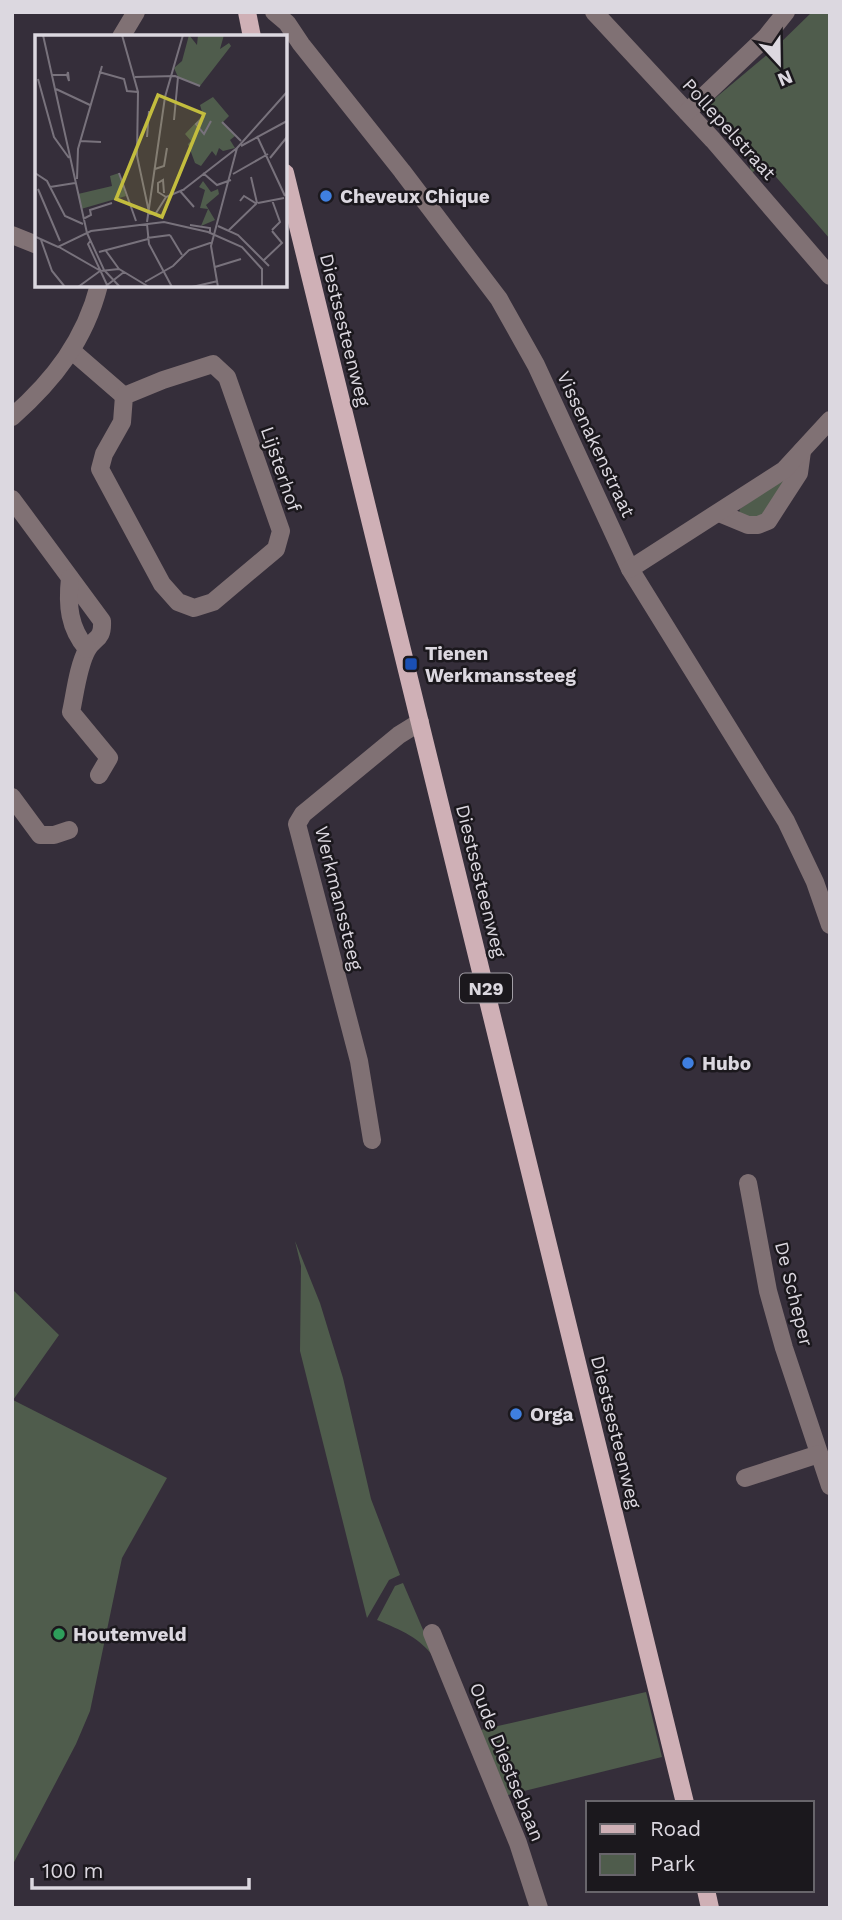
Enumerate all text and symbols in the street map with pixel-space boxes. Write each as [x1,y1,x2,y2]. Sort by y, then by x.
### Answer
north arrow [744,28,814,98]
inset map [35,35,287,287]
text: N [774,65,796,92]
street label: Pollepelstraat [677,73,781,185]
place label: Cheveux Chique [340,185,490,208]
marker: Cheveux Chique [318,188,334,204]
street label: Diestsesteenweg [315,251,375,410]
street label: Vissenakenstraat [552,367,640,521]
street label: Lijsterhof [256,423,306,515]
place label: Tienen Werkmanssteeg [425,642,576,687]
marker: Tienen Werkmanssteeg [403,656,419,672]
street label: Diestsesteenweg [451,802,511,961]
street label: Werkmanssteeg [310,824,368,973]
road number: N29 [460,973,512,1002]
place label: Hubo [702,1052,751,1075]
marker: Hubo [680,1055,696,1071]
street label: De Scheper [770,1239,818,1349]
street label: Diestsesteenweg [586,1353,646,1512]
place label: Orga [530,1403,574,1426]
marker: Orga [508,1406,524,1422]
place label: Houtemveld [73,1623,187,1646]
marker: Houtemveld [51,1626,67,1642]
street label: Oude Diestsebaan [465,1679,549,1845]
legend [586,1801,814,1892]
text: Road [650,1816,701,1841]
scale bar [32,1846,248,1890]
text: Park [650,1851,695,1876]
text: 100 m [42,1858,104,1883]

